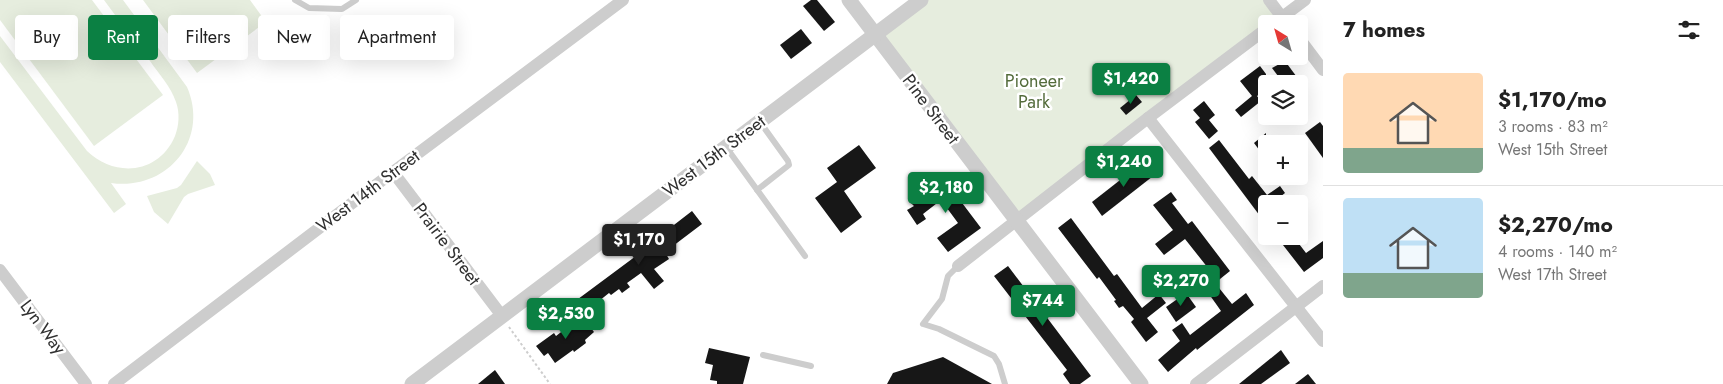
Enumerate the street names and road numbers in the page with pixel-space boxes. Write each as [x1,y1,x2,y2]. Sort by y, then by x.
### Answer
street label: Pine Street [896,69,966,150]
street label: West 15th Street [657,108,771,203]
street label: West 14th Street [311,143,426,238]
street label: Prairie Street [407,197,487,291]
street label: Lyn Way [14,294,72,360]

